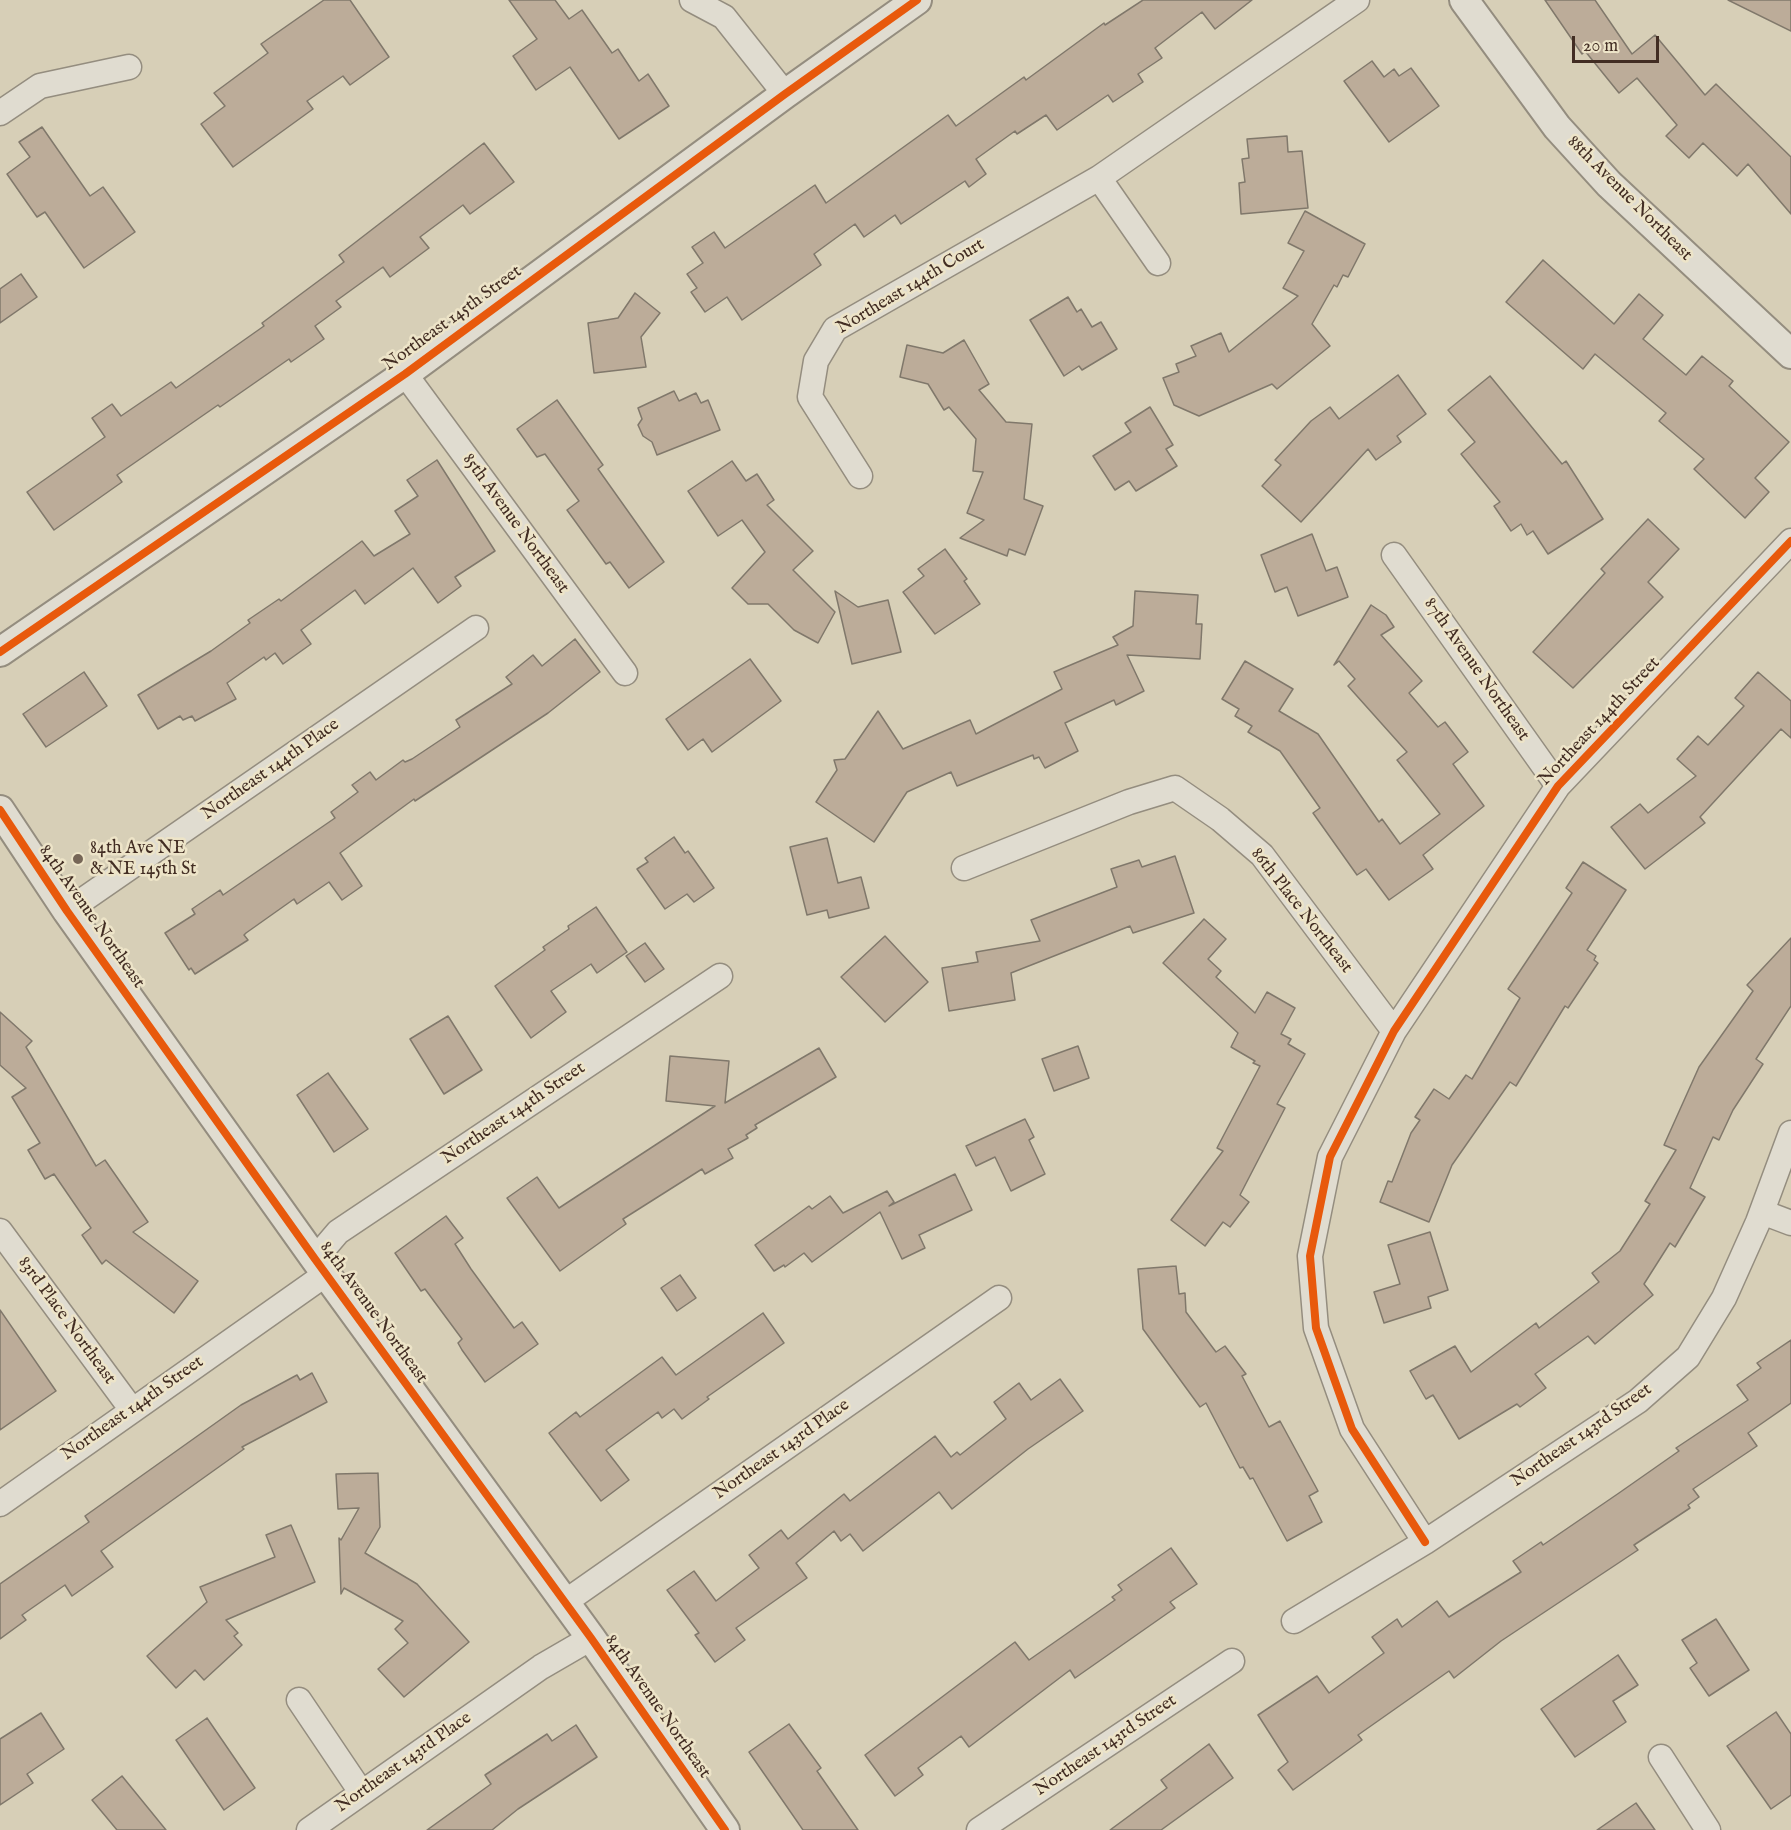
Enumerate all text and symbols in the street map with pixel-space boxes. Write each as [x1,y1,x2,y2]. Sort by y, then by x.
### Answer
scale bar [1575,24,1662,62]
text: 20 m [1583,35,1618,58]
street label: 88th Avenue Northeast [1562,132,1696,266]
street label: Northeast 144th Court [833,234,989,340]
street label: Northeast 145th Street [380,262,526,376]
street label: 85th Avenue Northeast [457,450,573,598]
street label: 87th Avenue Northeast [1418,594,1534,746]
street label: Northeast 144th Street [1535,653,1665,791]
street label: Northeast 144th Place [198,715,344,825]
place label: 84th Ave NE & NE 145th St [90,838,197,880]
street label: 84th Avenue Northeast [33,841,149,993]
street label: 86th Place Northeast [1245,844,1357,978]
marker: 84th Ave NE & NE 145th St [71,852,85,866]
street label: Northeast 144th Street [438,1058,590,1170]
street label: 84th Avenue Northeast [314,1238,432,1388]
street label: 83rd Place Northeast [12,1253,120,1389]
street label: Northeast 144th Street [58,1352,208,1466]
street label: Northeast 143rd Street [1508,1379,1656,1493]
street label: Northeast 143rd Place [710,1395,854,1505]
street label: 84th Avenue Northeast [599,1631,715,1783]
street label: Northeast 143rd Street [1031,1690,1181,1802]
street label: Northeast 143rd Place [332,1708,476,1818]

